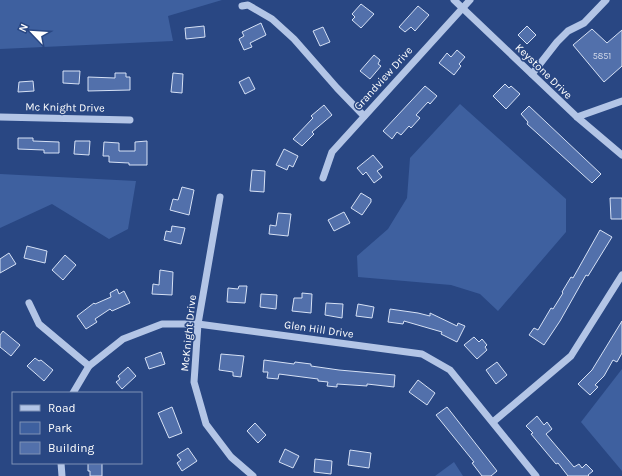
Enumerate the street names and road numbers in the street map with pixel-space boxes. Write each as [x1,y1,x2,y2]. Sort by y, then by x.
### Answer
street label: Keystone Drive [513,41,575,102]
street label: Grandview Drive [351,44,416,113]
street label: Mc Knight Drive [25,100,105,115]
street label: McKnight Drive [178,294,199,372]
street label: Glen Hill Drive [283,318,355,341]

